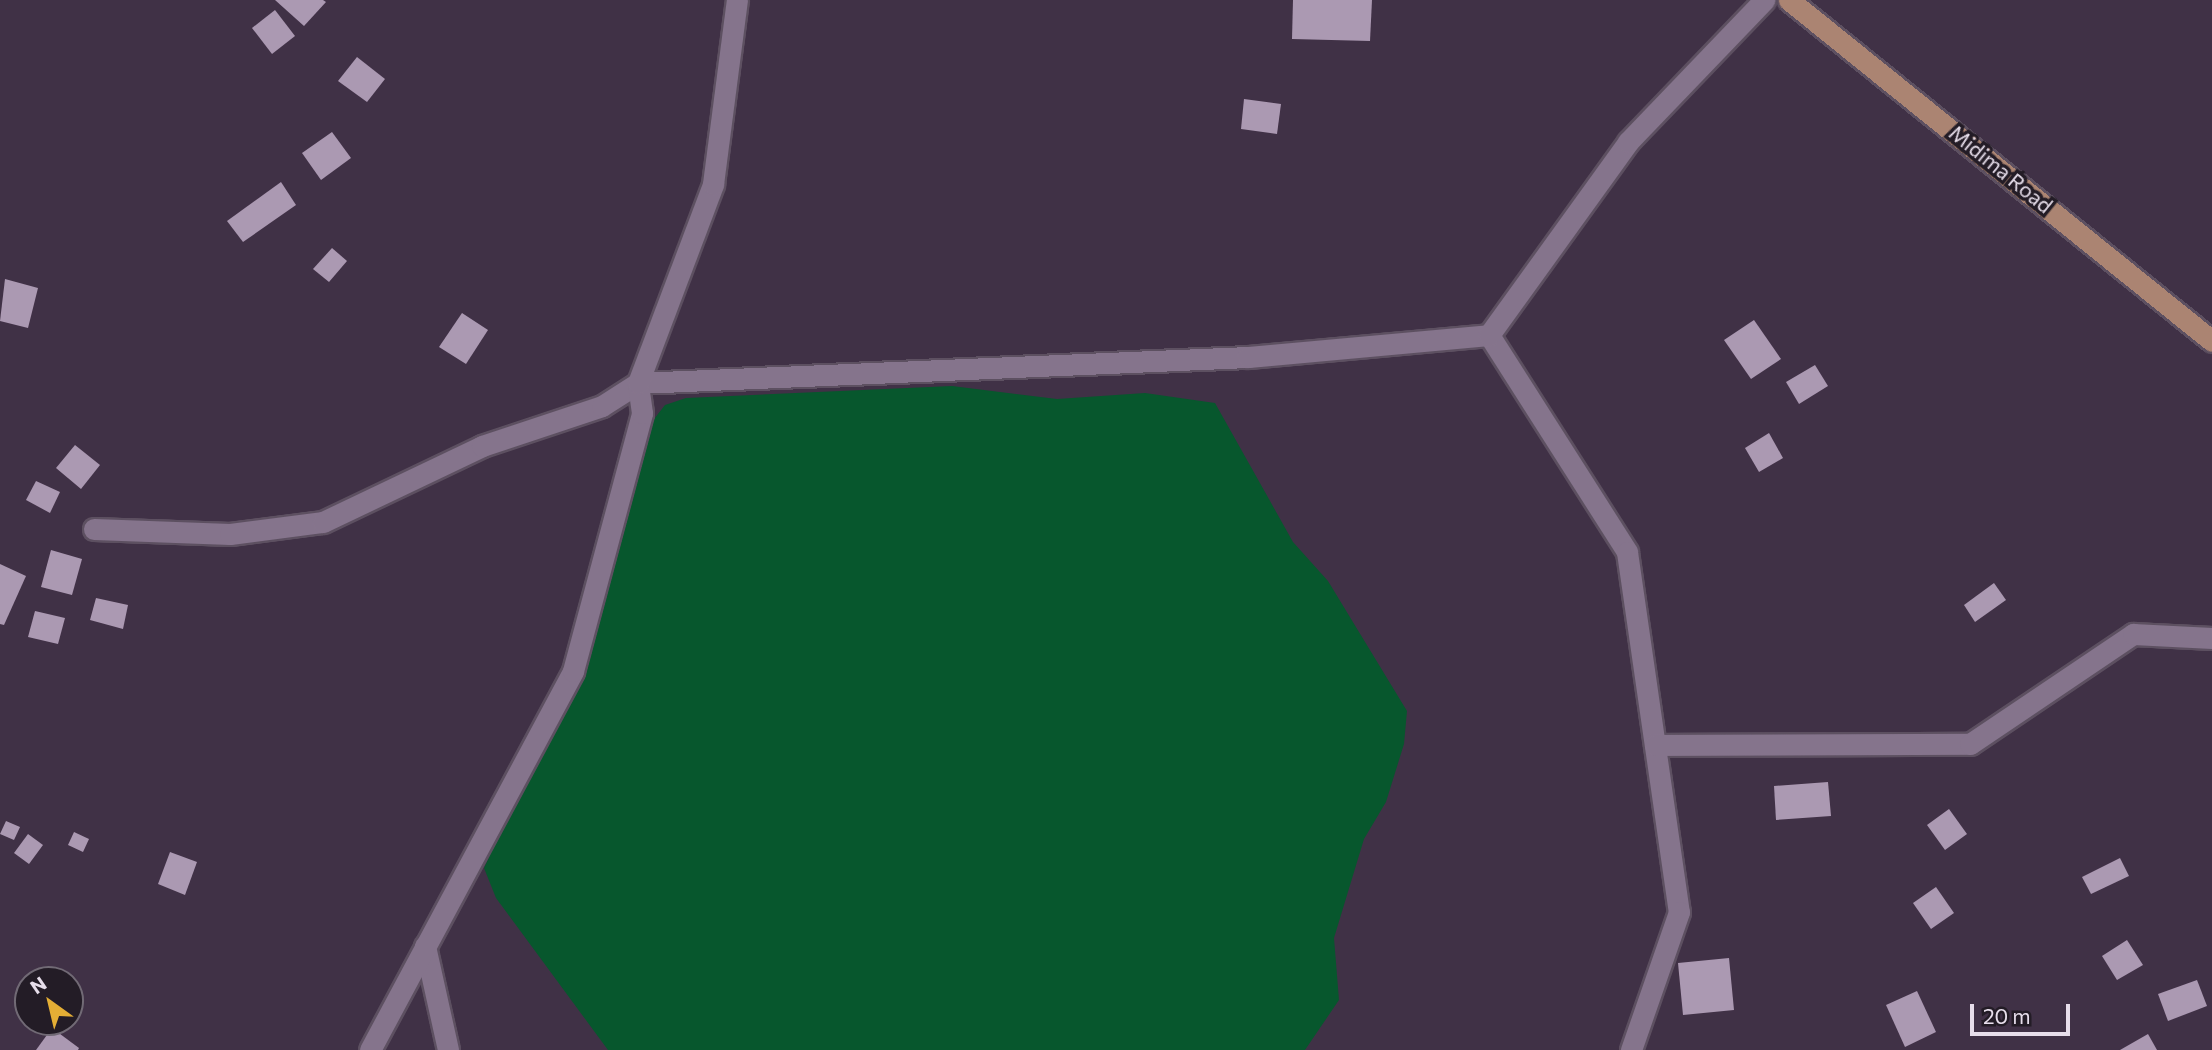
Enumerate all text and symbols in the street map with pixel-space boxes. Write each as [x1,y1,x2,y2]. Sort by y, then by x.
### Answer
street label: Midima Road [1944,120,2058,218]
north arrow [14,966,84,1036]
text: N [26,971,50,998]
scale bar [1974,990,2074,1034]
text: 20 m [1983,1003,2031,1028]

